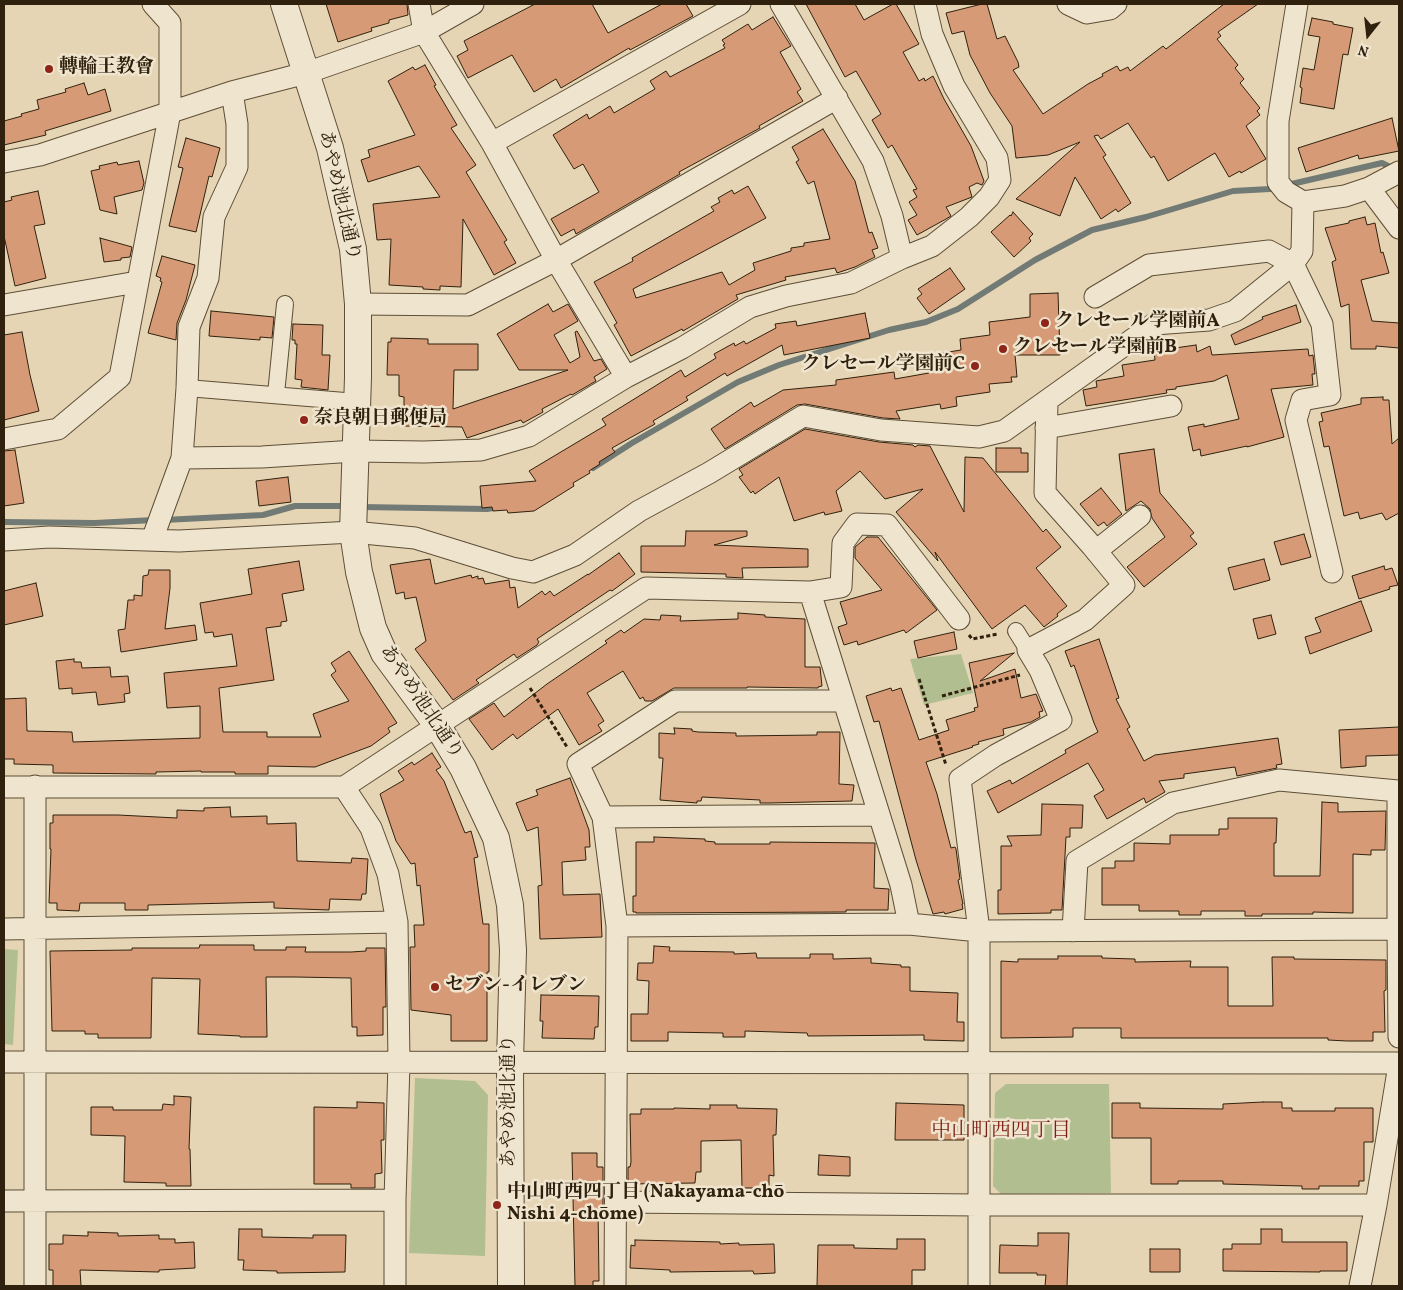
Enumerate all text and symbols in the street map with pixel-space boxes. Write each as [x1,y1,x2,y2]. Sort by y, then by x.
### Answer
north arrow [1343,10,1393,60]
text: N [1356,39,1371,60]
place label: 轉輪王教會 [59,58,154,80]
marker: 轉輪王教會 [43,63,55,75]
street label: あやめ池北通り [312,129,364,263]
place label: クレセール学園前A [1055,312,1220,334]
marker: クレセール学園前A [1039,317,1051,329]
place label: クレセール学園前B [1013,338,1177,360]
marker: クレセール学園前B [997,343,1009,355]
place label: クレセール学園前C [802,355,965,377]
marker: クレセール学園前C [969,360,981,372]
place label: 奈良朝日郵便局 [314,409,447,431]
marker: 奈良朝日郵便局 [298,414,310,426]
street label: あやめ池北通り [373,641,467,765]
place label: セブン-イレブン [445,976,586,998]
marker: セブン-イレブン [429,981,441,993]
street label: あやめ池北通り [500,1035,522,1167]
district label: 中山町西四丁目 [931,1120,1071,1144]
place label: 中山町西四丁目 (Nakayama-chō Nishi 4-chōme) [507,1183,784,1227]
marker: 中山町西四丁目 (Nakayama-chō Nishi 4-chōme) [491,1199,503,1211]

